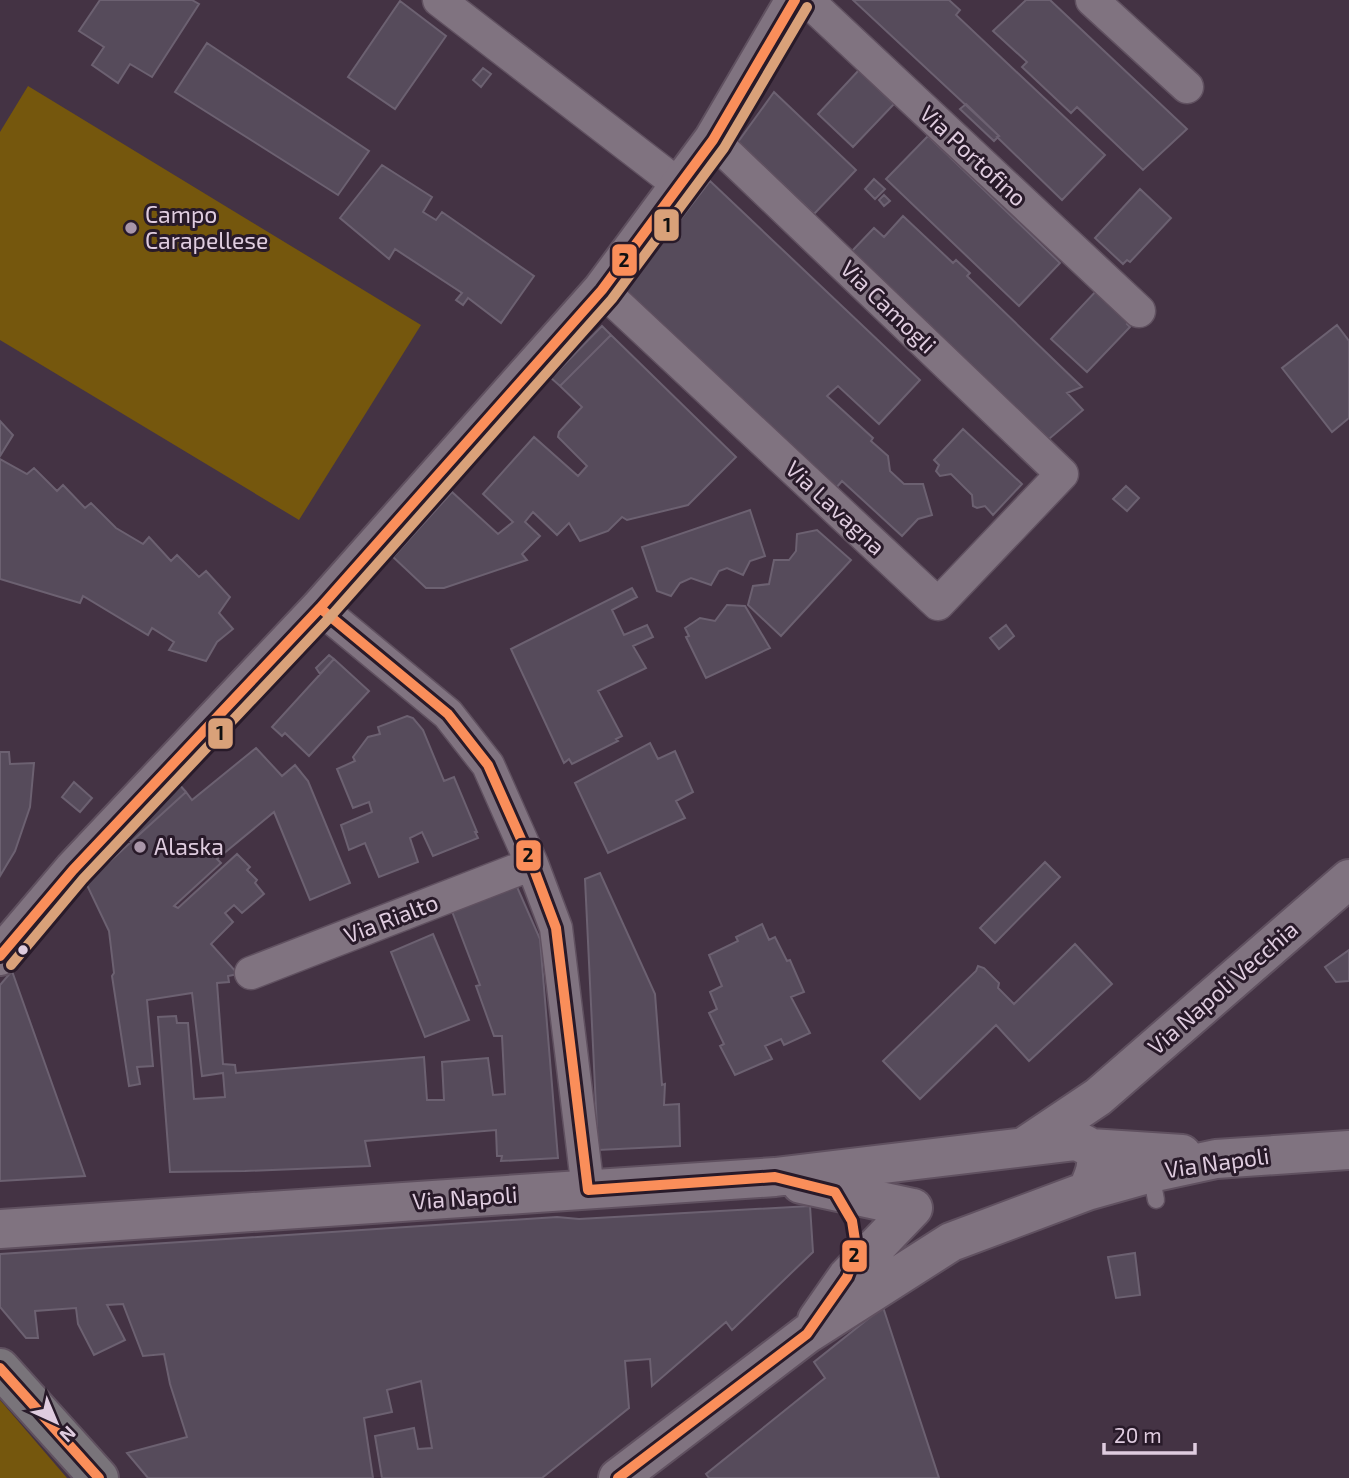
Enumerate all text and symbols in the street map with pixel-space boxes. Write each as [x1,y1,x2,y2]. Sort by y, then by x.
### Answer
street label: Via Portofino [915,99,1033,212]
place label: Campo Carapellese [145,200,268,254]
line badge: 1 [653,208,680,242]
text: 1 [663,213,671,236]
marker: Campo Carapellese [123,220,139,236]
line badge: 2 [611,243,638,277]
text: 2 [618,248,630,271]
street label: Via Camogli [835,254,942,359]
street label: Via Lavagna [780,454,891,560]
line badge: 1 [207,717,234,750]
text: 1 [216,721,224,744]
place label: Alaska [154,832,224,860]
marker: Alaska [132,839,148,855]
line badge: 2 [515,839,542,872]
text: 2 [522,843,534,866]
street label: Via Rialto [340,887,442,949]
street label: Via Napoli Vecchia [1142,915,1303,1060]
unlabelled marker [16,943,30,957]
street label: Via Napoli [1163,1141,1271,1183]
street label: Via Napoli [411,1179,518,1215]
line badge: 2 [841,1239,868,1273]
text: 2 [848,1243,860,1266]
north arrow [21,1387,91,1457]
scale bar [1104,1412,1195,1456]
text: N [55,1422,81,1448]
text: 20 m [1114,1422,1162,1447]

